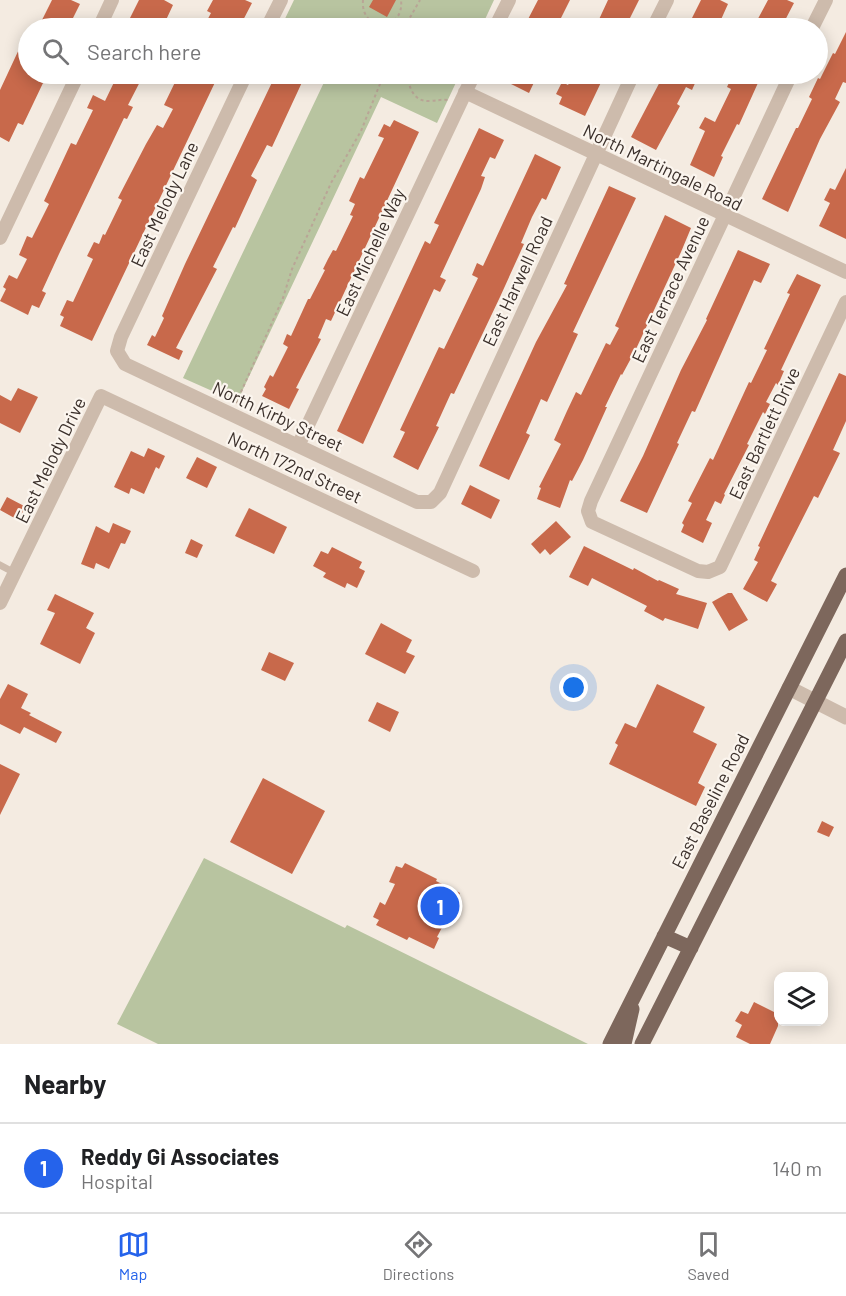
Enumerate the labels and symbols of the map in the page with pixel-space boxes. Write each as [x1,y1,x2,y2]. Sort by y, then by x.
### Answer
street label: North Martingale Road [580,119,746,215]
street label: East Melody Lane [125,138,203,270]
street label: East Michelle Way [331,185,409,319]
street label: East Terrace Avenue [626,212,714,366]
street label: East Harwell Road [477,213,557,349]
street label: East Bartlett Drive [724,364,804,502]
street label: North Kirby Street [209,376,347,456]
street label: East Melody Drive [10,394,90,526]
street label: North 172nd Street [225,426,365,508]
your location [559,673,588,702]
street label: East Baseline Road [666,730,754,872]
pin: 1 [420,884,460,928]

